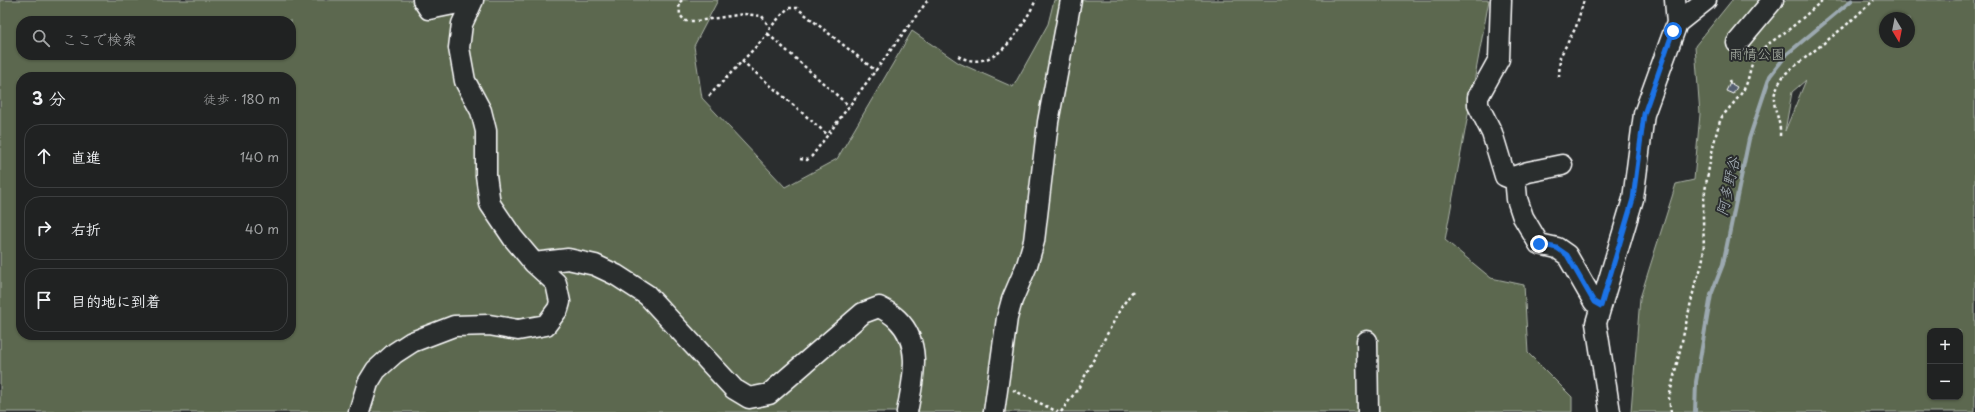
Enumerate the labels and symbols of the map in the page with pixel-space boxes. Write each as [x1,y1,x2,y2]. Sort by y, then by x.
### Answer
north arrow [1879,12,1915,48]
route start [1664,22,1682,40]
park label: 雨情公園 [1729,43,1785,64]
water label: 阿多野谷 [1710,153,1745,218]
route end [1530,235,1548,253]

